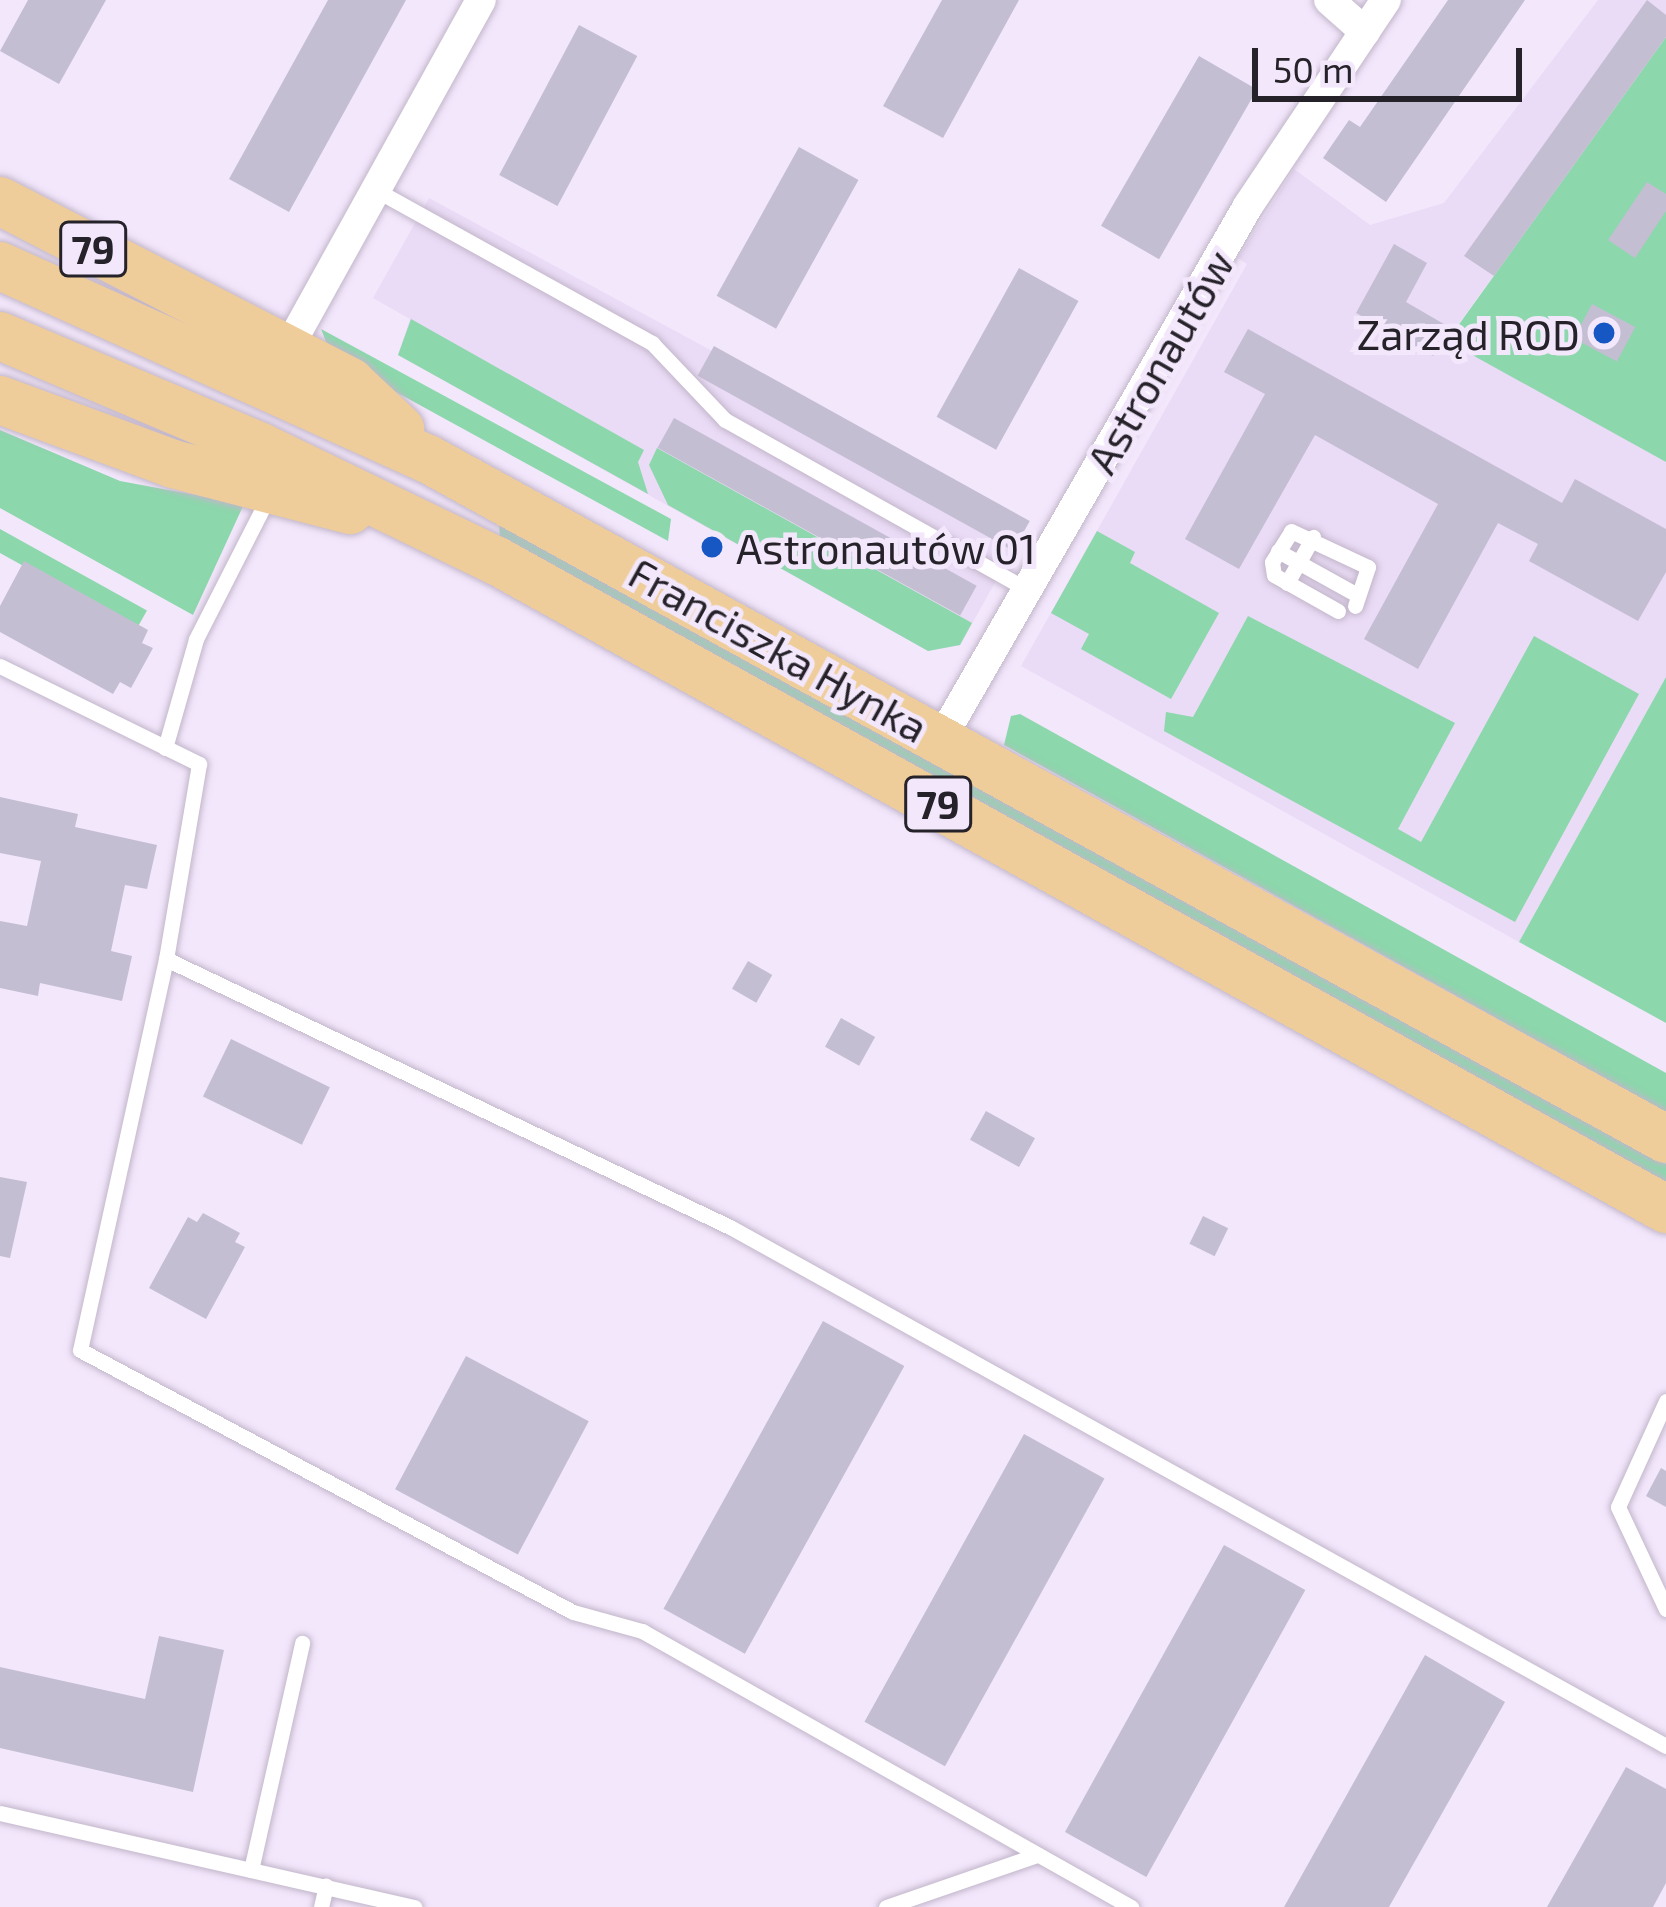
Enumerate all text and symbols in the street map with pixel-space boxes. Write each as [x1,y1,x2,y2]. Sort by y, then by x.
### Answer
scale bar [1258,24,1528,98]
text: 50 m [1273,47,1354,90]
road number: 79 [57,216,129,282]
street label: Astronautów [1075,240,1243,482]
place label: Zarząd ROD [1357,308,1580,358]
marker: Zarząd ROD [1591,320,1617,346]
place label: Astronautów 01 [736,522,1037,572]
marker: Astronautów 01 [699,534,725,560]
street label: Franciszka Hynka [621,546,937,752]
road number: 79 [902,771,974,837]

